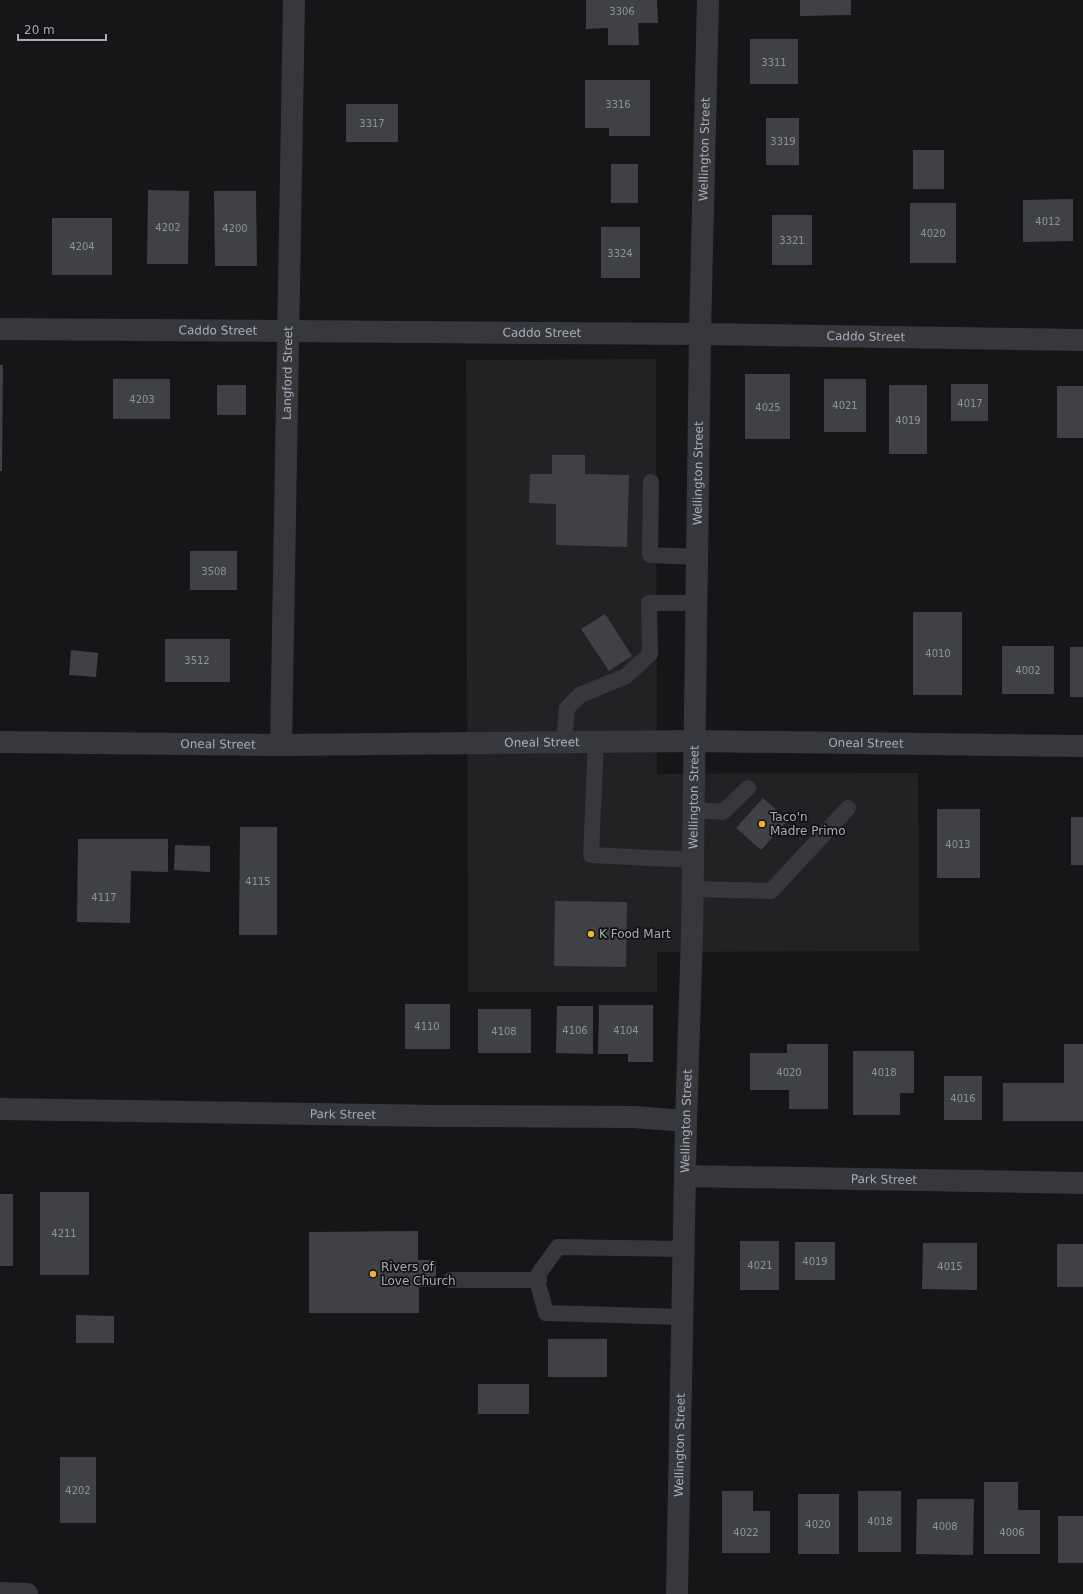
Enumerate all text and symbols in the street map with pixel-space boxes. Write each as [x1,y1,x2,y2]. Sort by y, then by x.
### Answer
house number: 3306 [609,6,635,17]
scale bar [18,16,106,42]
text: 20 m [24,23,55,37]
house number: 3311 [761,57,787,68]
street label: Wellington Street [696,97,713,201]
house number: 3316 [605,99,631,110]
house number: 3317 [359,118,385,129]
house number: 3319 [770,136,796,147]
house number: 4012 [1035,216,1061,227]
house number: 4202 [155,222,181,233]
house number: 4200 [222,223,248,234]
house number: 4020 [920,228,946,239]
house number: 3321 [779,235,805,246]
house number: 4204 [69,241,95,252]
house number: 3324 [607,248,633,259]
street label: Caddo Street [179,323,258,338]
street label: Langford Street [280,326,295,420]
street label: Caddo Street [503,326,582,340]
street label: Caddo Street [827,329,906,344]
house number: 4203 [129,394,155,405]
house number: 4017 [957,398,983,409]
house number: 4021 [832,400,858,411]
house number: 4025 [755,402,781,413]
house number: 4019 [895,415,921,426]
street label: Wellington Street [690,421,706,525]
house number: 3508 [201,566,227,577]
house number: 4010 [925,648,951,659]
house number: 3512 [184,655,210,666]
house number: 4002 [1015,665,1041,676]
street label: Oneal Street [504,735,580,750]
street label: Oneal Street [828,736,904,751]
street label: Oneal Street [180,737,256,752]
street label: Wellington Street [686,745,702,849]
place label: Taco'n Madre Primo [769,810,846,838]
marker: Taco'n Madre Primo [757,819,767,829]
house number: 4013 [945,839,971,850]
house number: 4115 [245,876,271,887]
house number: 4117 [91,892,117,903]
place label: K Food Mart [599,927,671,941]
marker: K Food Mart [586,929,596,939]
house number: 4110 [414,1021,440,1032]
house number: 4106 [562,1025,588,1036]
house number: 4104 [613,1025,639,1036]
house number: 4108 [491,1026,517,1037]
house number: 4020 [776,1067,802,1078]
house number: 4018 [871,1067,897,1078]
street label: Wellington Street [678,1069,695,1173]
house number: 4016 [950,1093,976,1104]
street label: Park Street [310,1107,376,1122]
street label: Park Street [851,1172,918,1187]
house number: 4211 [51,1228,77,1239]
house number: 4019 [802,1256,828,1267]
place label: Rivers of Love Church [381,1260,456,1288]
house number: 4021 [747,1260,773,1271]
house number: 4015 [937,1261,963,1272]
marker: Rivers of Love Church [368,1269,378,1279]
street label: Wellington Street [672,1393,688,1497]
house number: 4202 [65,1485,91,1496]
house number: 4018 [867,1516,893,1527]
house number: 4020 [805,1519,831,1530]
house number: 4008 [932,1521,958,1532]
house number: 4022 [733,1527,759,1538]
house number: 4006 [999,1527,1025,1538]

